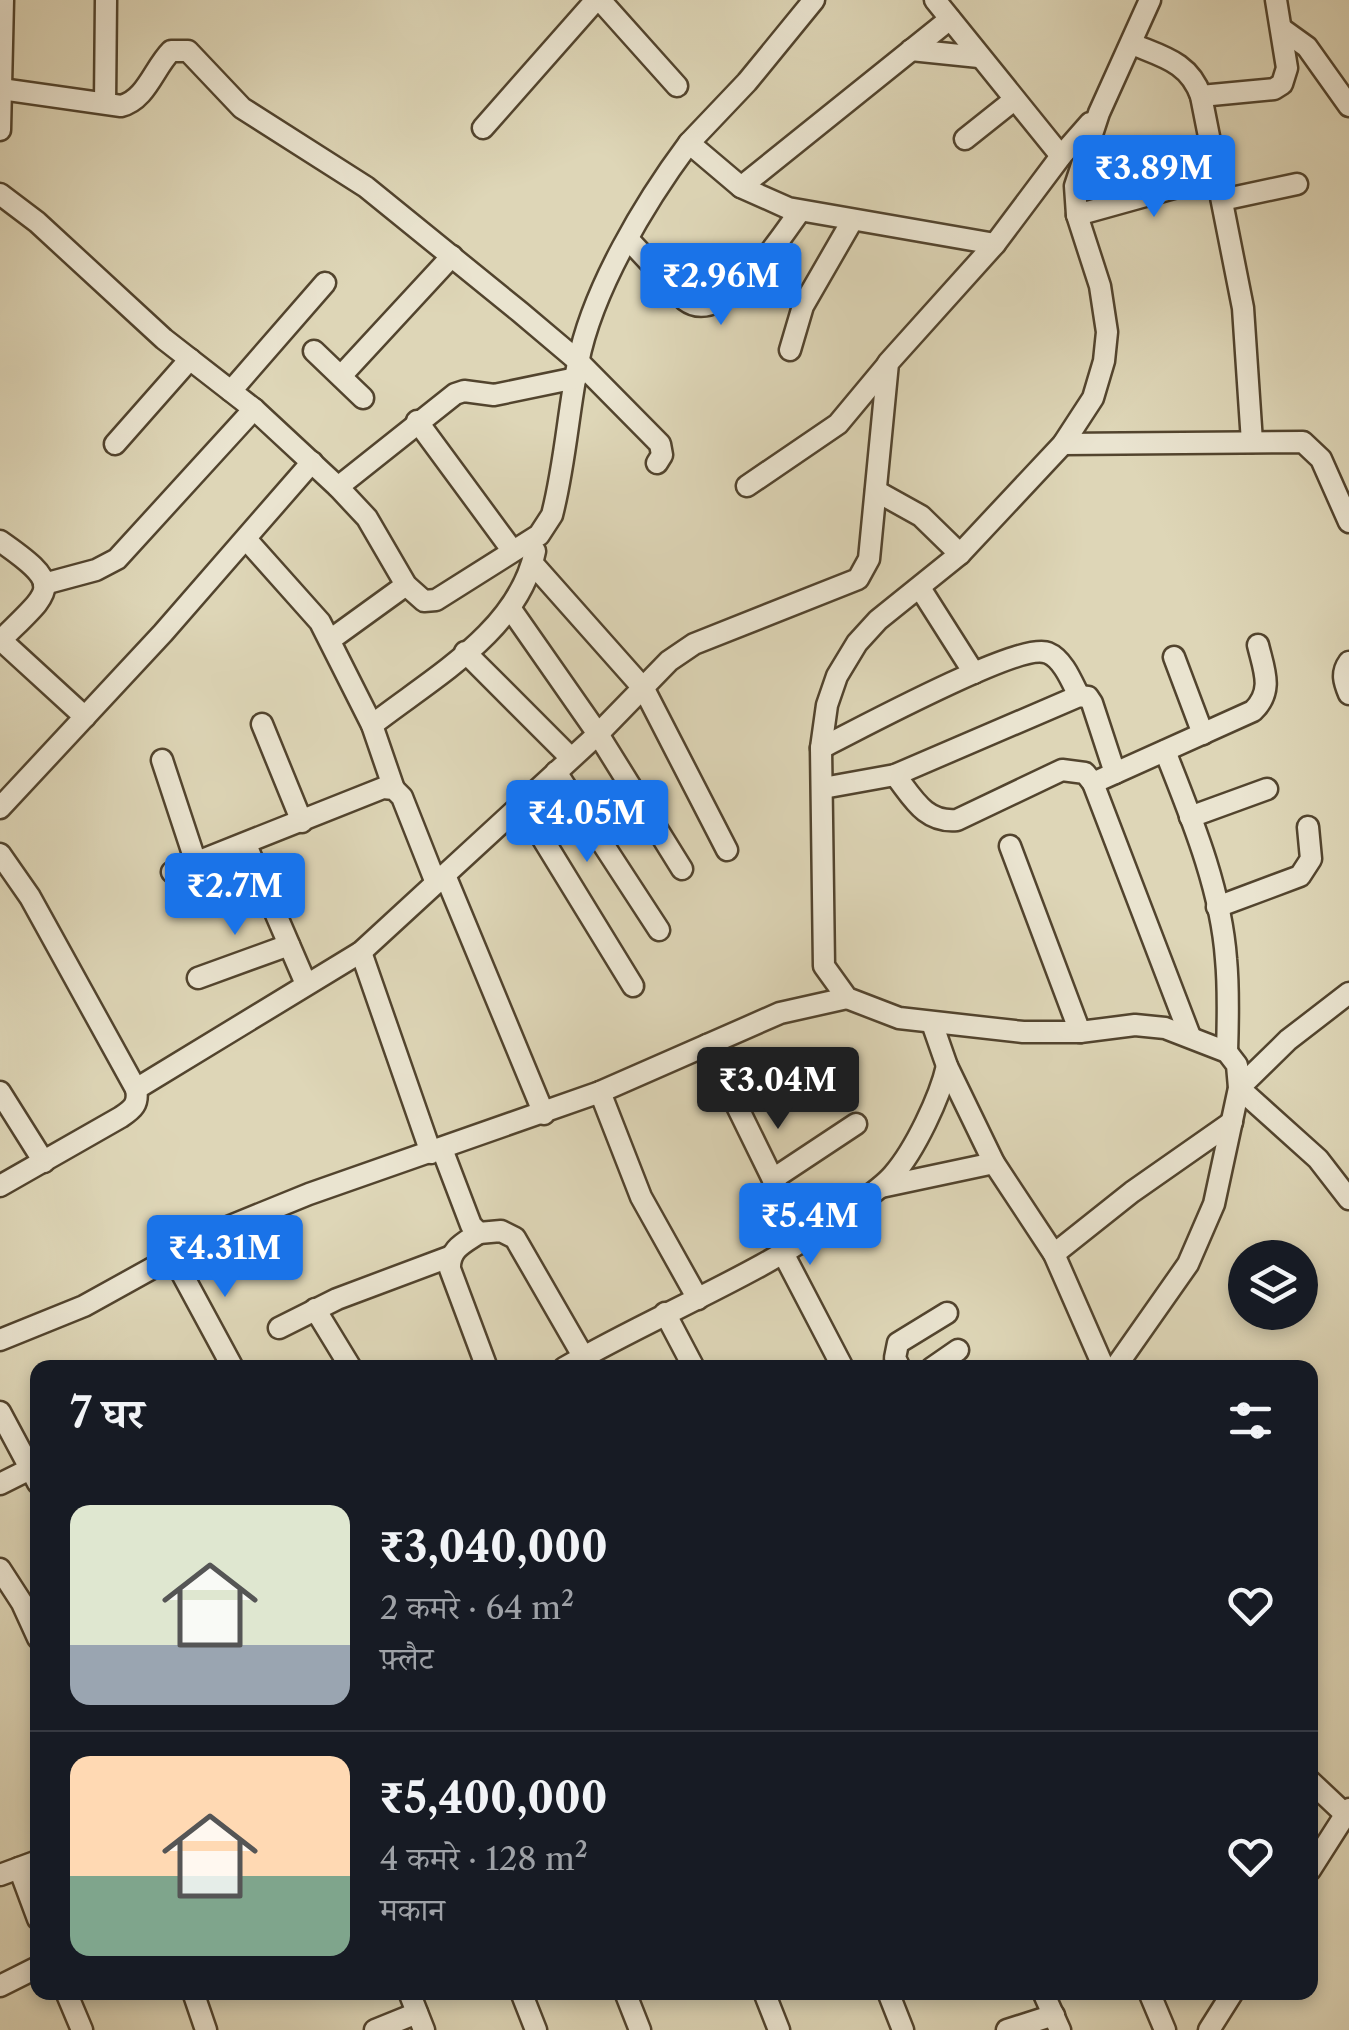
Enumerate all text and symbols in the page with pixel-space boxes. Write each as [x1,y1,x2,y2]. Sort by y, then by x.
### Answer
pin: ₹3.89M [1073,135,1235,220]
text: ₹3.89M [1095,148,1213,187]
pin: ₹2.96M [640,243,802,328]
text: ₹2.96M [662,256,780,295]
pin: ₹4.05M [506,780,668,865]
text: ₹4.05M [528,793,646,832]
pin: ₹2.7M [165,853,305,938]
text: ₹2.7M [187,866,283,905]
pin: ₹3.04M [697,1047,859,1132]
text: ₹3.04M [719,1060,837,1099]
pin: ₹5.4M [740,1183,880,1268]
text: ₹5.4M [761,1196,859,1235]
pin: ₹4.31M [144,1215,306,1300]
text: ₹4.31M [169,1228,281,1267]
map controls [1228,1240,1318,1330]
button: layers [1228,1240,1318,1330]
text: 7 घर [70,1387,144,1439]
icon: filters [1223,1393,1278,1448]
text: ₹3,040,000 [380,1521,608,1573]
icon: home [150,1545,270,1665]
icon: heart [1223,1578,1278,1633]
text: 2 कमरे · 64 m² [380,1588,574,1627]
text: फ़्लैट [380,1639,433,1678]
text: ₹5,400,000 [380,1772,608,1824]
icon: home [150,1796,270,1916]
icon: heart [1223,1829,1278,1884]
text: 4 कमरे · 128 m² [380,1839,588,1878]
text: मकान [380,1890,445,1929]

